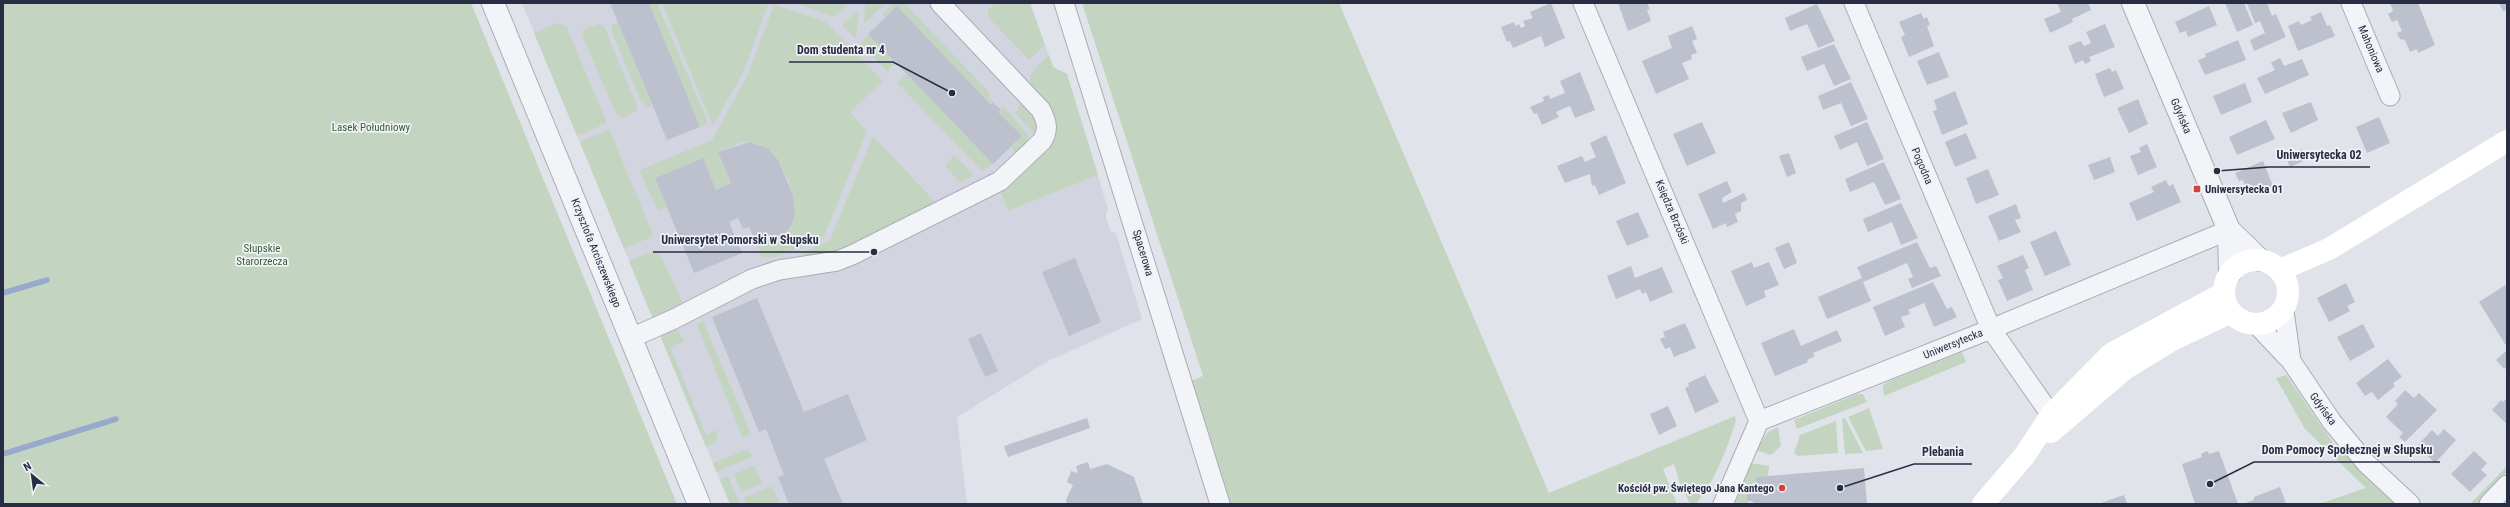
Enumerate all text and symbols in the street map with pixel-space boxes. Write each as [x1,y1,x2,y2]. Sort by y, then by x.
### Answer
street label: Mahoniowa [2355,23,2387,75]
callout: Dom studenta nr 4 [789,38,893,62]
text: Dom studenta nr 4 [797,43,885,57]
street label: Gdyńska [2168,96,2194,136]
park label: Lasek Południowy [332,121,411,134]
callout: Uniwersytecka 02 [2269,143,2370,167]
street label: Pogodna [1908,146,1936,186]
text: Uniwersytecka 02 [2276,148,2362,162]
street label: Księdza Brzóski [1653,178,1691,246]
place label: Uniwersytecka 01 [2205,183,2283,196]
marker: Uniwersytecka 01 [2192,184,2202,194]
street label: Krzysztofa Arciszewskiego [568,197,624,310]
callout: Uniwersytet Pomorski w Słupsku [653,228,827,252]
street label: Spacerowa [1130,228,1156,278]
text: Uniwersytet Pomorski w Słupsku [661,233,819,247]
park label: Słupskie Starorzecza [236,242,288,268]
street label: Uniwersytecka [1921,326,1985,362]
street label: Gdyńska [2307,390,2339,428]
callout: Dom Pomocy Społecznej w Słupsku [2254,438,2440,462]
callout: Plebania [1914,440,1972,464]
text: Dom Pomocy Społecznej w Słupsku [2262,443,2432,457]
text: Plebania [1922,445,1964,459]
north arrow [12,455,52,495]
text: N [21,459,34,474]
place label: Kościół pw. Świętego Jana Kantego [1618,482,1775,495]
marker: Kościół pw. Świętego Jana Kantego [1777,483,1787,493]

